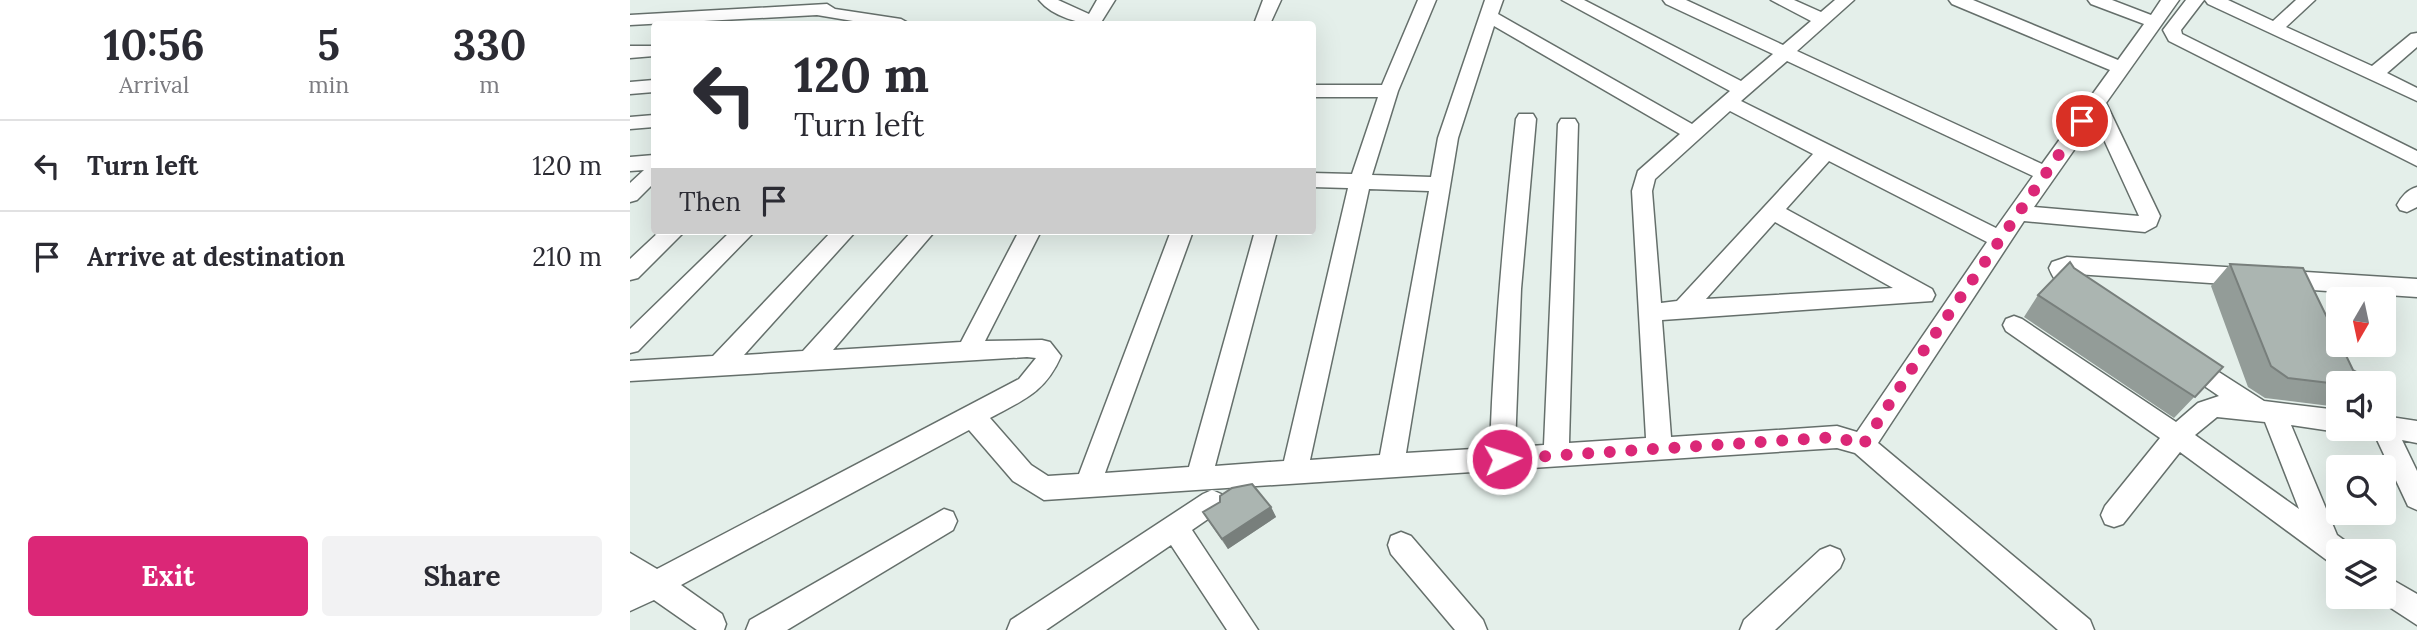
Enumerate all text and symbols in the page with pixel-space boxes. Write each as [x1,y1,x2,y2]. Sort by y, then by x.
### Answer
text: 10:56 [104,18,205,72]
text: 5 [317,18,340,72]
text: 330 [453,18,526,72]
text: 120 m [794,43,929,105]
icon: left [679,49,770,140]
text: Arrival [119,70,189,99]
text: min [308,70,349,99]
text: m [479,70,500,99]
pin [2052,91,2112,151]
icon: arrive [2063,102,2101,140]
text: Turn left [794,104,924,145]
icon: left [28,147,66,185]
text: Turn left [87,149,198,182]
text: 120 m [532,149,602,182]
icon: arrive [755,182,793,220]
text: Then [679,185,741,218]
icon: arrive [28,238,66,276]
text: Arrive at destination [87,240,345,273]
text: 210 m [532,240,602,273]
north arrow [2326,287,2396,357]
map controls [2326,287,2396,609]
button: sound [2326,371,2396,441]
position arrow [1465,422,1539,496]
button: search [2326,455,2396,525]
button: Exit [28,536,308,616]
button: Share [322,536,602,616]
button: layers [2326,539,2396,609]

